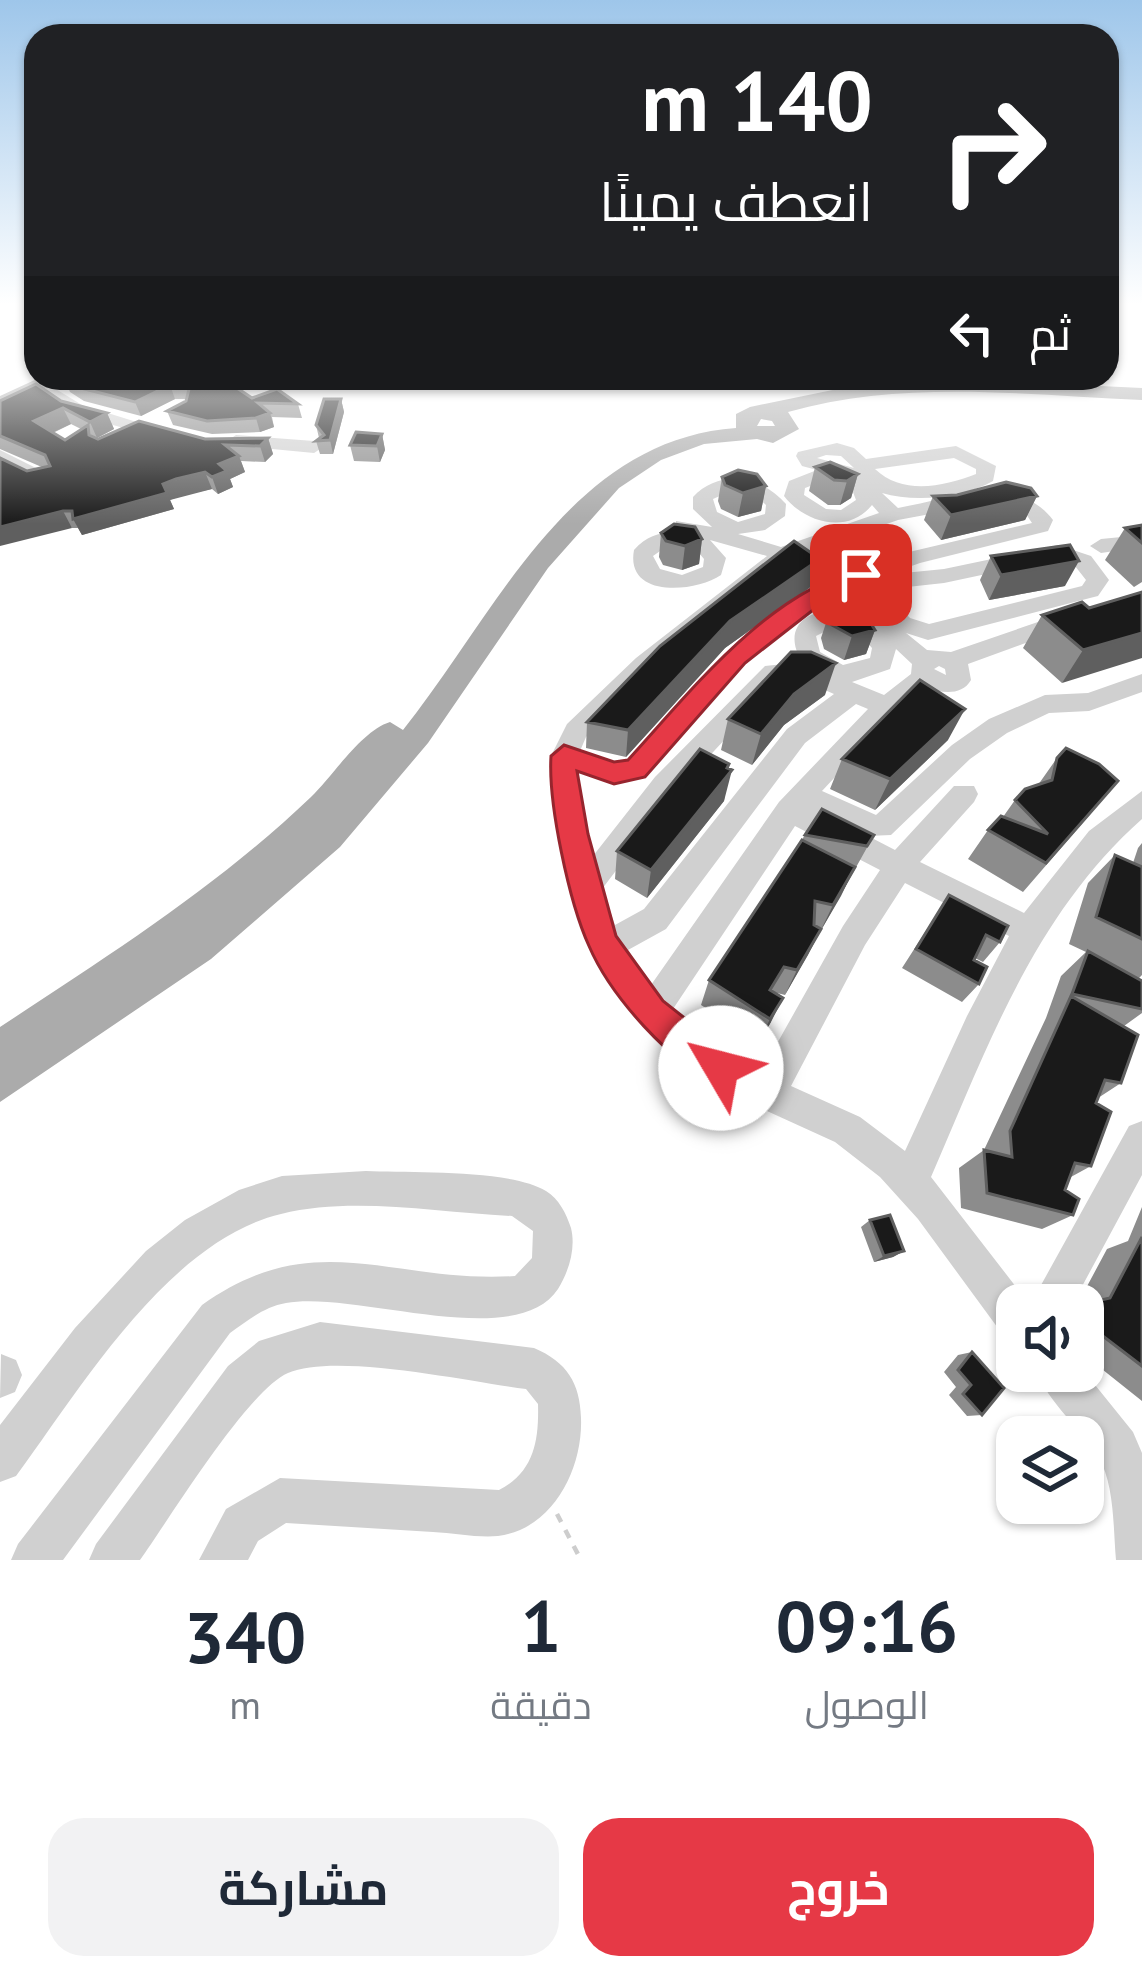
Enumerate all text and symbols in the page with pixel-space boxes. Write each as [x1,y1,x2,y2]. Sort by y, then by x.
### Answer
text: 140 m [641,45,873,154]
icon: right [915,72,1071,228]
text: انعطف يمينًا [599,166,873,236]
icon: left [939,300,1005,366]
text: ثم [1029,304,1071,362]
pin [810,524,912,626]
icon: arrive [828,542,894,608]
position arrow [658,1005,784,1131]
map controls [996,1284,1104,1524]
button: sound [996,1284,1104,1392]
button: layers [996,1416,1104,1524]
text: 1 [521,1579,561,1672]
text: 09:16 [775,1579,958,1672]
text: 340 [184,1590,306,1683]
text: m [229,1679,261,1730]
text: دقيقة [490,1679,592,1730]
text: الوصول [805,1679,929,1730]
button: مشاركة [48,1818,559,1956]
button: خروج [583,1818,1094,1956]

